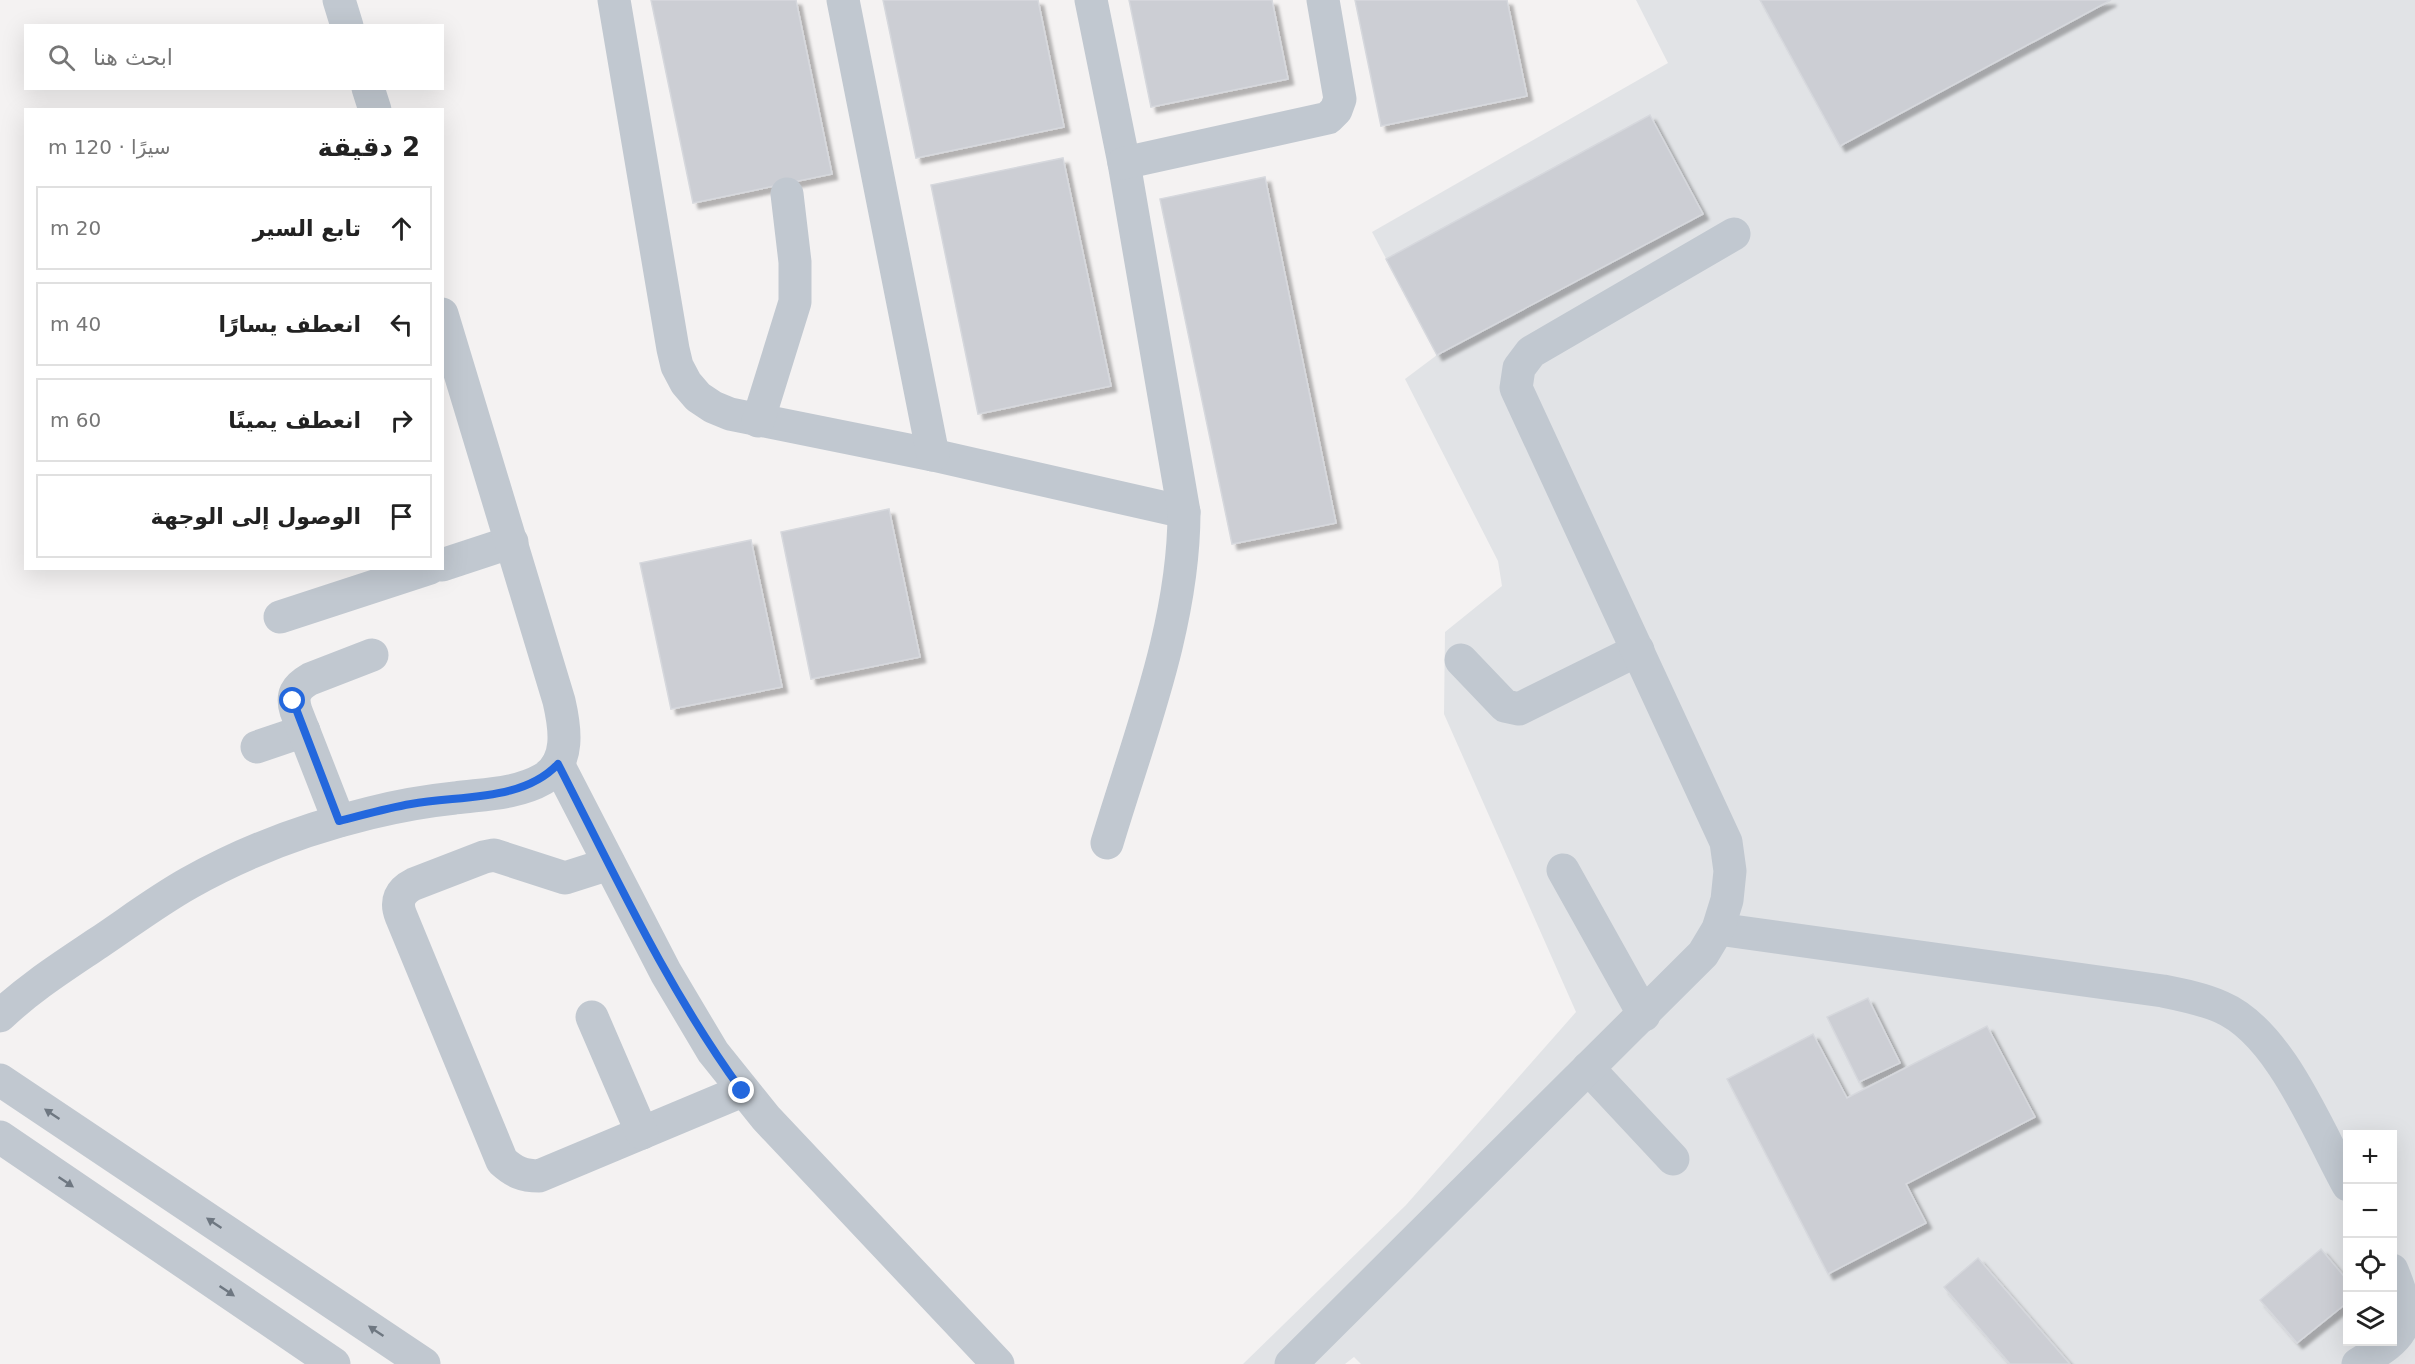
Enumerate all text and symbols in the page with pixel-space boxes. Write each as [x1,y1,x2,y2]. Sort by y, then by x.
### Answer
search box [24,24,444,90]
icon: search [45,41,78,74]
text: ابحث هنا [93,45,173,70]
text: 2 دقيقة [317,132,420,162]
text: سيرًا · 120 m [48,135,171,159]
icon: ahead [385,212,418,245]
text: 20 m [50,216,101,240]
text: تابع السير [253,216,361,241]
icon: left [385,308,418,341]
text: 40 m [50,312,101,336]
text: انعطف يسارًا [218,312,361,337]
icon: right [385,404,418,437]
text: 60 m [50,408,101,432]
text: انعطف يمينًا [228,408,361,433]
icon: arrive [385,500,418,533]
text: الوصول إلى الوجهة [151,504,361,529]
route start [279,687,305,713]
route end [728,1077,754,1103]
one-way arrow [44,1108,60,1120]
map controls [2343,1130,2397,1346]
button: + [2343,1130,2397,1184]
one-way arrow [57,1176,73,1188]
button: − [2343,1184,2397,1238]
one-way arrow [206,1217,222,1229]
button: locate [2343,1238,2397,1292]
one-way arrow [219,1285,235,1296]
button: layers [2343,1292,2397,1346]
one-way arrow [367,1326,384,1337]

